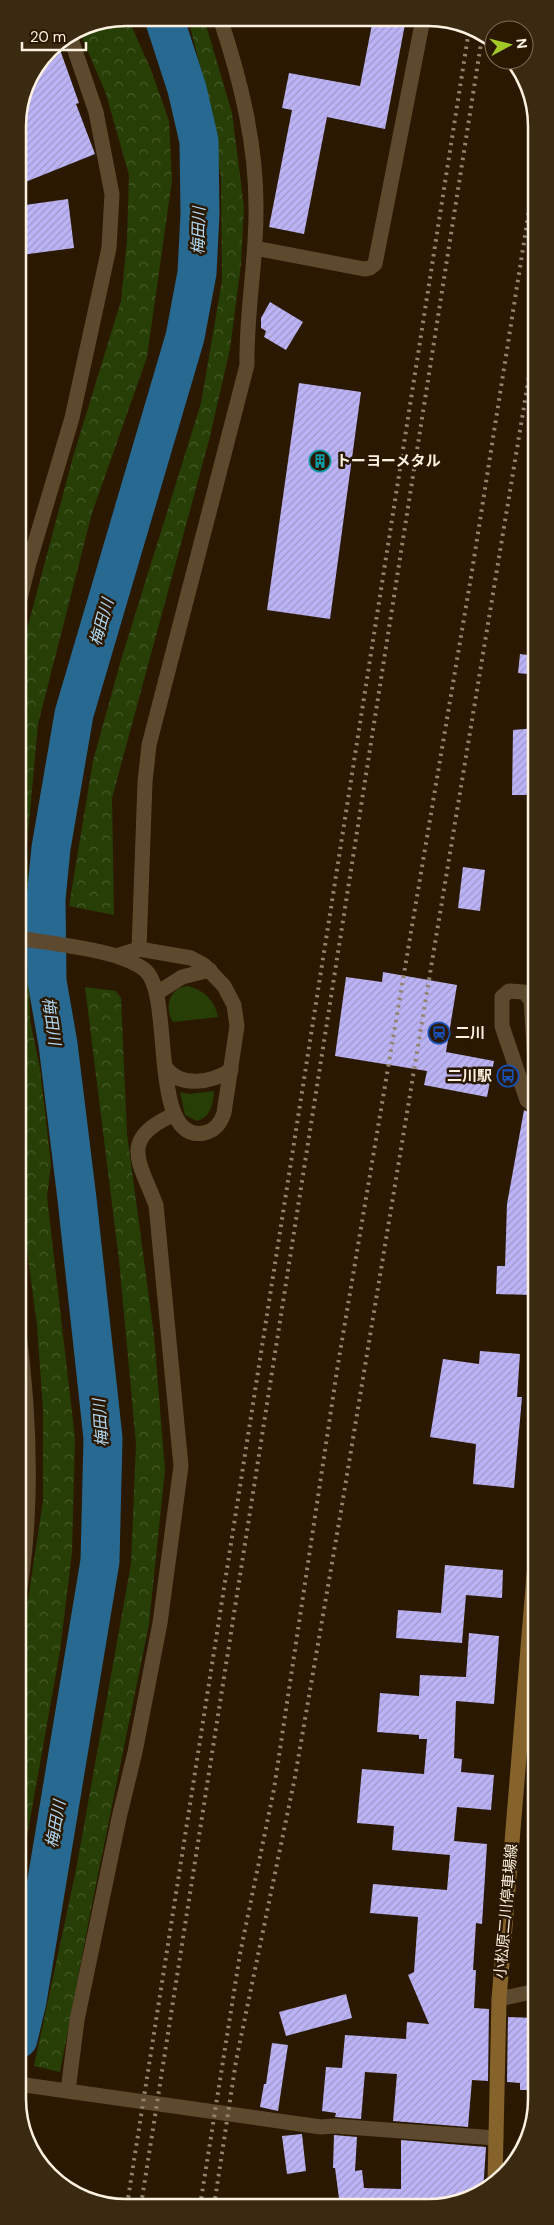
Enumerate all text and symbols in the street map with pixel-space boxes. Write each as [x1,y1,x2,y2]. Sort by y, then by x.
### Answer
scale bar [22,20,86,52]
north arrow [484,20,534,70]
text: 20 m [30,27,66,47]
text: N [512,37,531,50]
water label: 梅田川 [188,205,209,255]
building icon: トーヨーメタル [308,449,332,473]
place label: トーヨーメタル [336,451,440,471]
water label: 梅田川 [85,594,119,648]
water label: 梅田川 [38,996,66,1048]
station icon: 二川 [427,1021,451,1045]
place label: 二川 [455,1023,485,1043]
bus stop icon: 二川駅 [496,1064,520,1088]
place label: 二川駅 [447,1066,492,1086]
water label: 梅田川 [88,1396,113,1448]
water label: 梅田川 [41,1797,70,1850]
street label: 小松原二川停車場線 [490,1843,522,1979]

